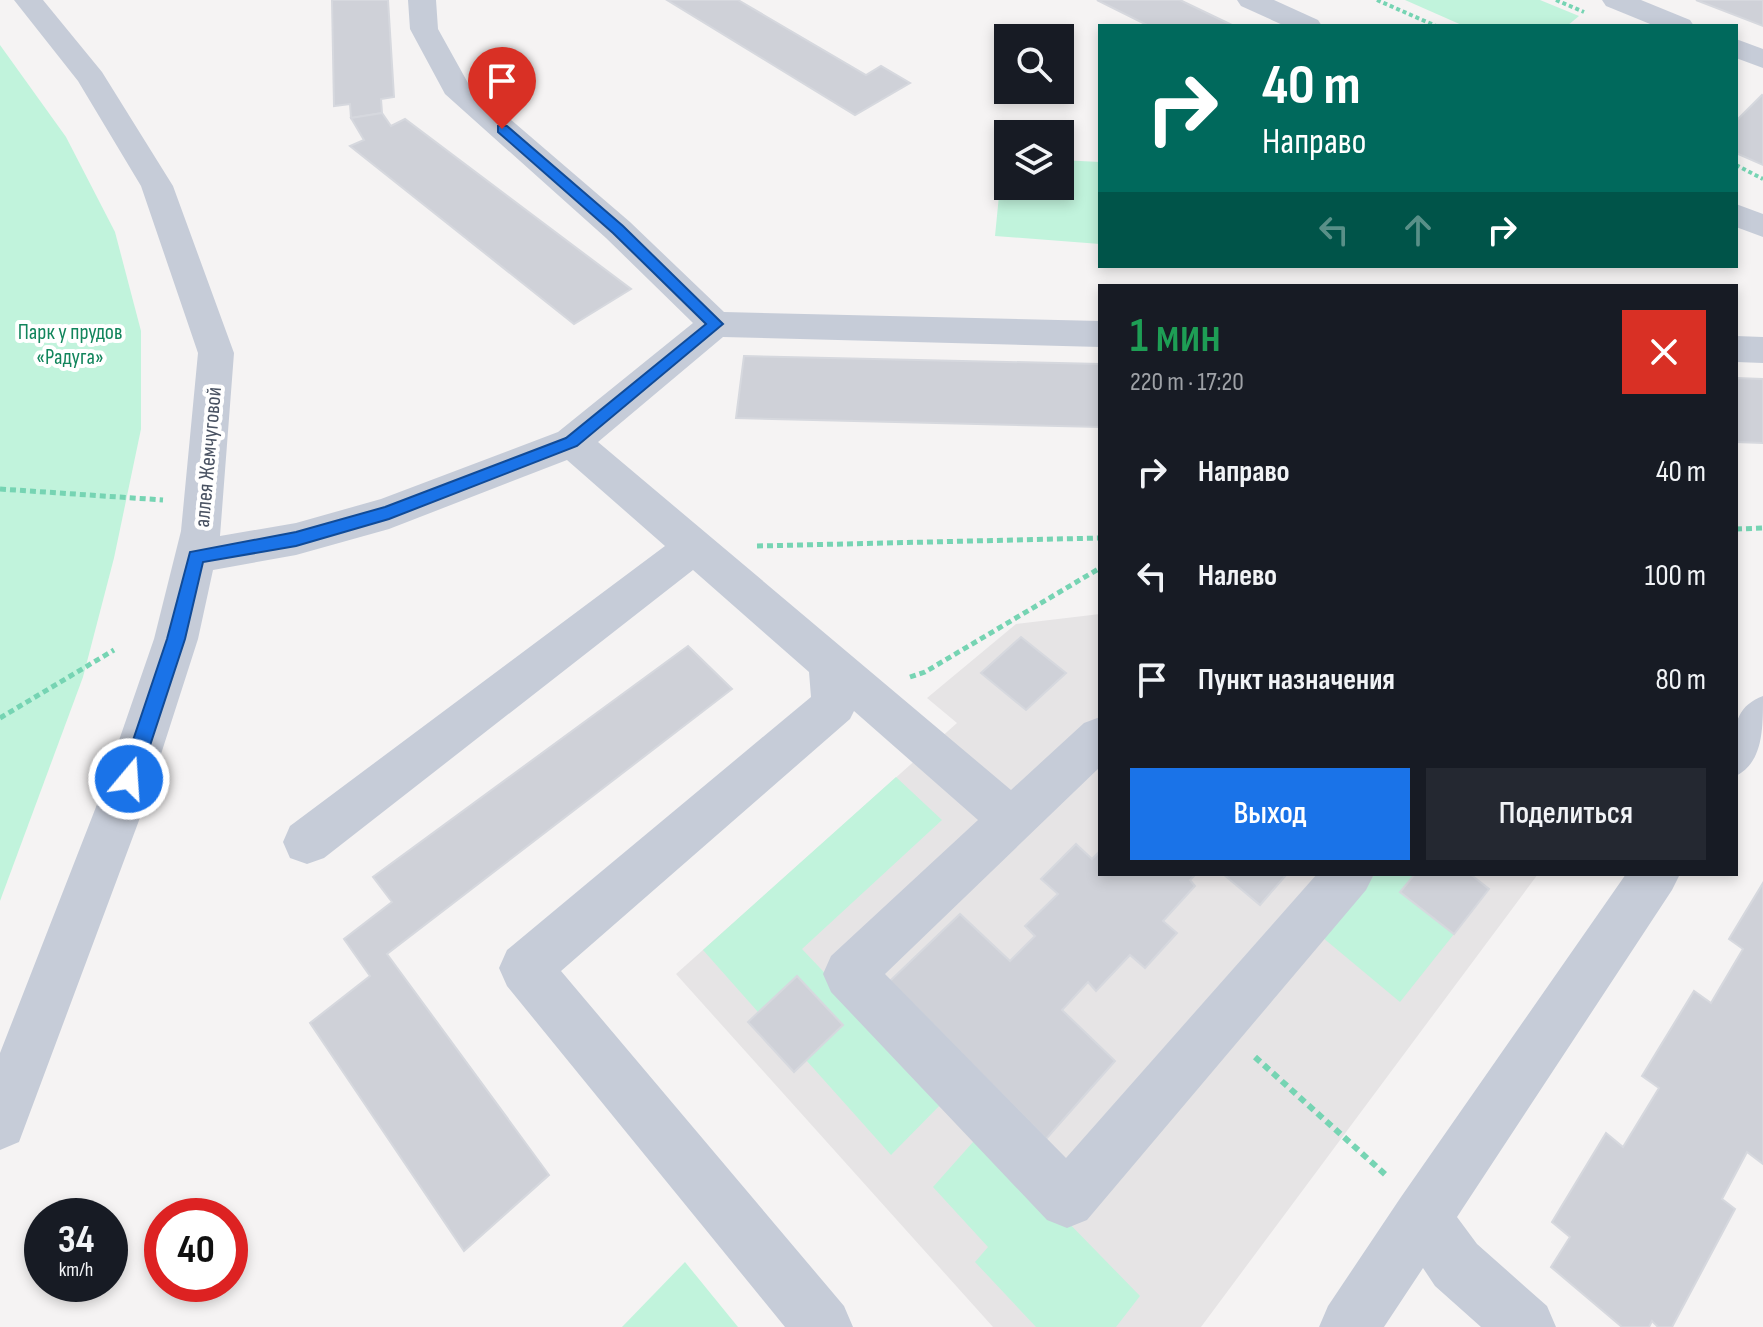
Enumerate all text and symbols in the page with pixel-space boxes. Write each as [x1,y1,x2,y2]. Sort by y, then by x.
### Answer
map controls [994,24,1074,200]
button: search [994,24,1074,104]
pin [468,47,536,129]
text: 40 m [1262,53,1361,120]
icon: right [1130,56,1234,160]
icon: arrive [480,59,524,103]
button: layers [994,120,1074,200]
text: Направо [1262,121,1366,164]
icon: left [1312,208,1356,252]
icon: ahead [1396,208,1440,252]
icon: right [1480,208,1524,252]
text: 1 мин [1130,308,1221,365]
button: close [1622,310,1706,394]
park label: Парк у прудов «Радуга» [18,319,122,371]
text: 220 m · 17:20 [1130,367,1244,398]
street label: аллея Жемчуговой [189,386,228,528]
icon: right [1130,450,1174,494]
text: Направо [1198,454,1290,490]
text: 40 m [1656,454,1706,490]
icon: left [1130,554,1174,598]
text: Налево [1198,558,1277,594]
text: 100 m [1645,558,1706,594]
icon: arrive [1130,658,1174,702]
text: Пункт назначения [1198,662,1395,698]
text: 80 m [1655,662,1706,698]
position arrow [87,737,171,821]
button: Выход [1130,768,1410,860]
button: Поделиться [1426,768,1706,860]
speed limit sign: 40 [144,1198,248,1302]
text: 34 [58,1216,94,1264]
text: km/h [59,1258,93,1282]

